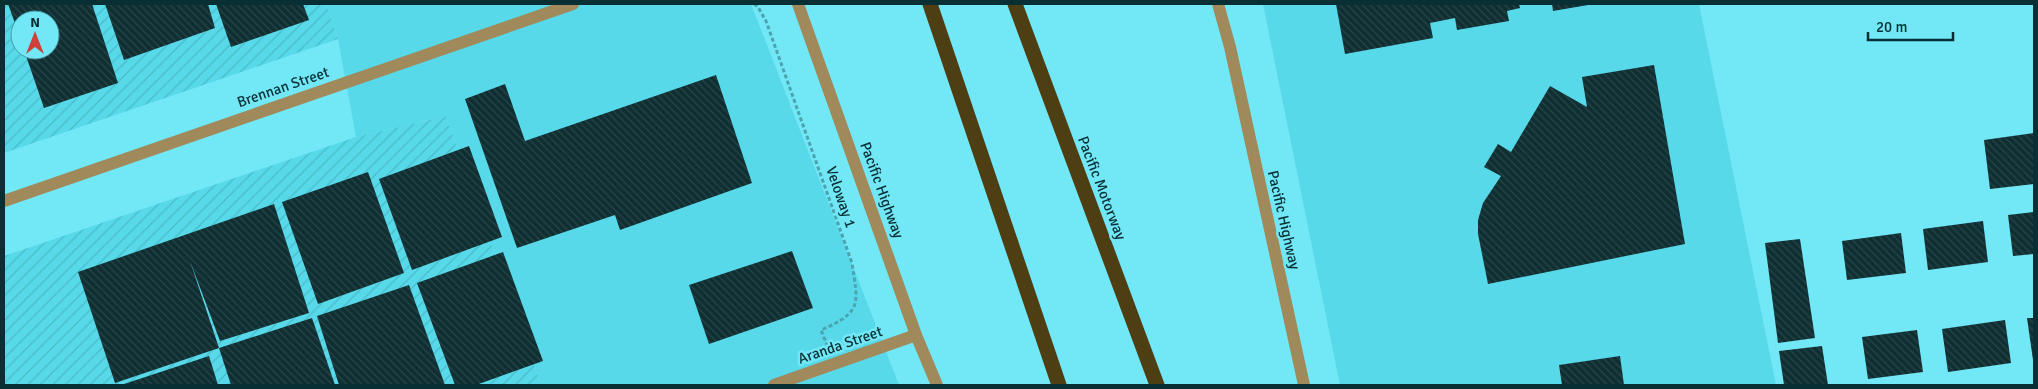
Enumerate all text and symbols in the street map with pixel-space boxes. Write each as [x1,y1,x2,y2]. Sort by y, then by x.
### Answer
north arrow [10,10,60,60]
scale bar [1868,10,1953,42]
text: N [30,14,40,31]
text: 20 m [1876,18,1907,36]
street label: Brennan Street [235,63,331,111]
street label: Pacific Motorway [1074,134,1130,242]
street label: Pacific Highway [856,139,908,241]
street label: Veloway 1 [822,164,860,230]
street label: Pacific Highway [1264,169,1304,271]
street label: Aranda Street [795,322,885,368]

